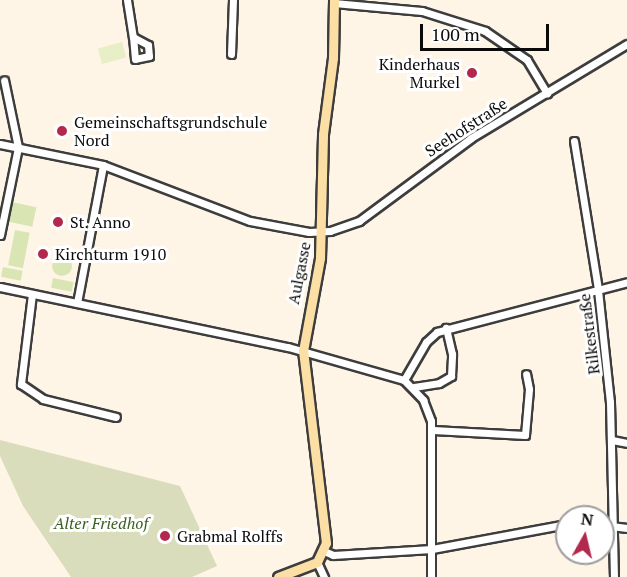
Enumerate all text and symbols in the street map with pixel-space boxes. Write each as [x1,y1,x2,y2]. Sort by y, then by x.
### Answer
scale bar [423,12,552,50]
text: 100 m [431,22,480,46]
place label: Kinderhaus Murkel [379,54,460,92]
marker: Kinderhaus Murkel [465,66,479,80]
street label: Seehofstraße [421,93,511,161]
place label: Gemeinschaftsgrundschule Nord [74,112,267,150]
marker: Gemeinschaftsgrundschule Nord [55,124,69,138]
place label: St. Anno [70,212,132,232]
marker: St. Anno [51,215,65,229]
street label: Aulgasse [284,240,314,306]
place label: Kirchturm 1910 [55,244,166,264]
marker: Kirchturm 1910 [36,247,50,261]
street label: Rilkestraße [575,292,603,376]
north arrow [555,505,615,565]
text: N [580,507,595,531]
park label: Alter Friedhof [54,513,148,533]
place label: Grabmal Rolffs [177,526,283,546]
marker: Grabmal Rolffs [158,529,172,543]

